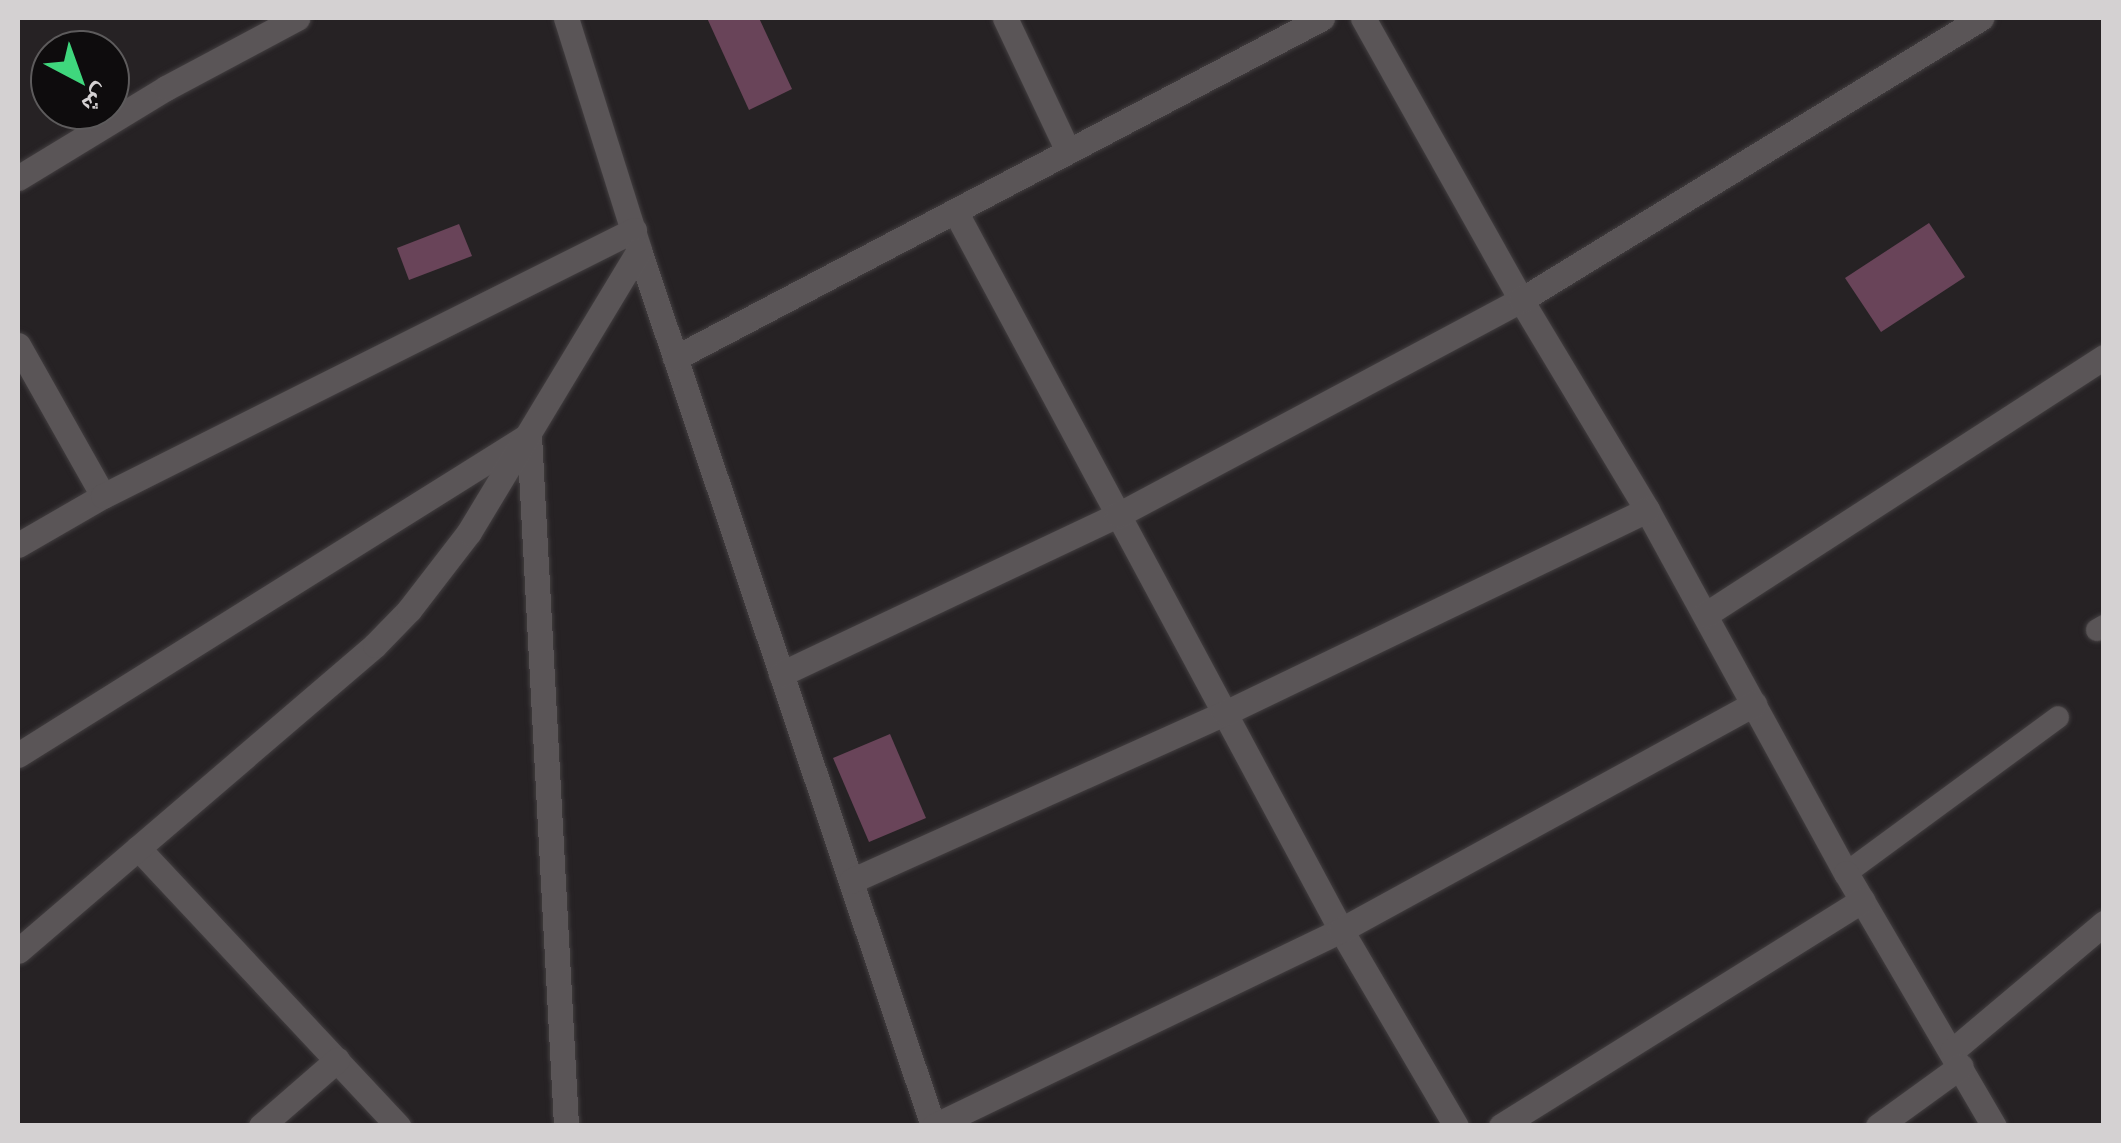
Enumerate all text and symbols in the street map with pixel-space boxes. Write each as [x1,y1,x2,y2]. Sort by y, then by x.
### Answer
north arrow [30,30,130,130]
text: ش [75,77,122,125]

